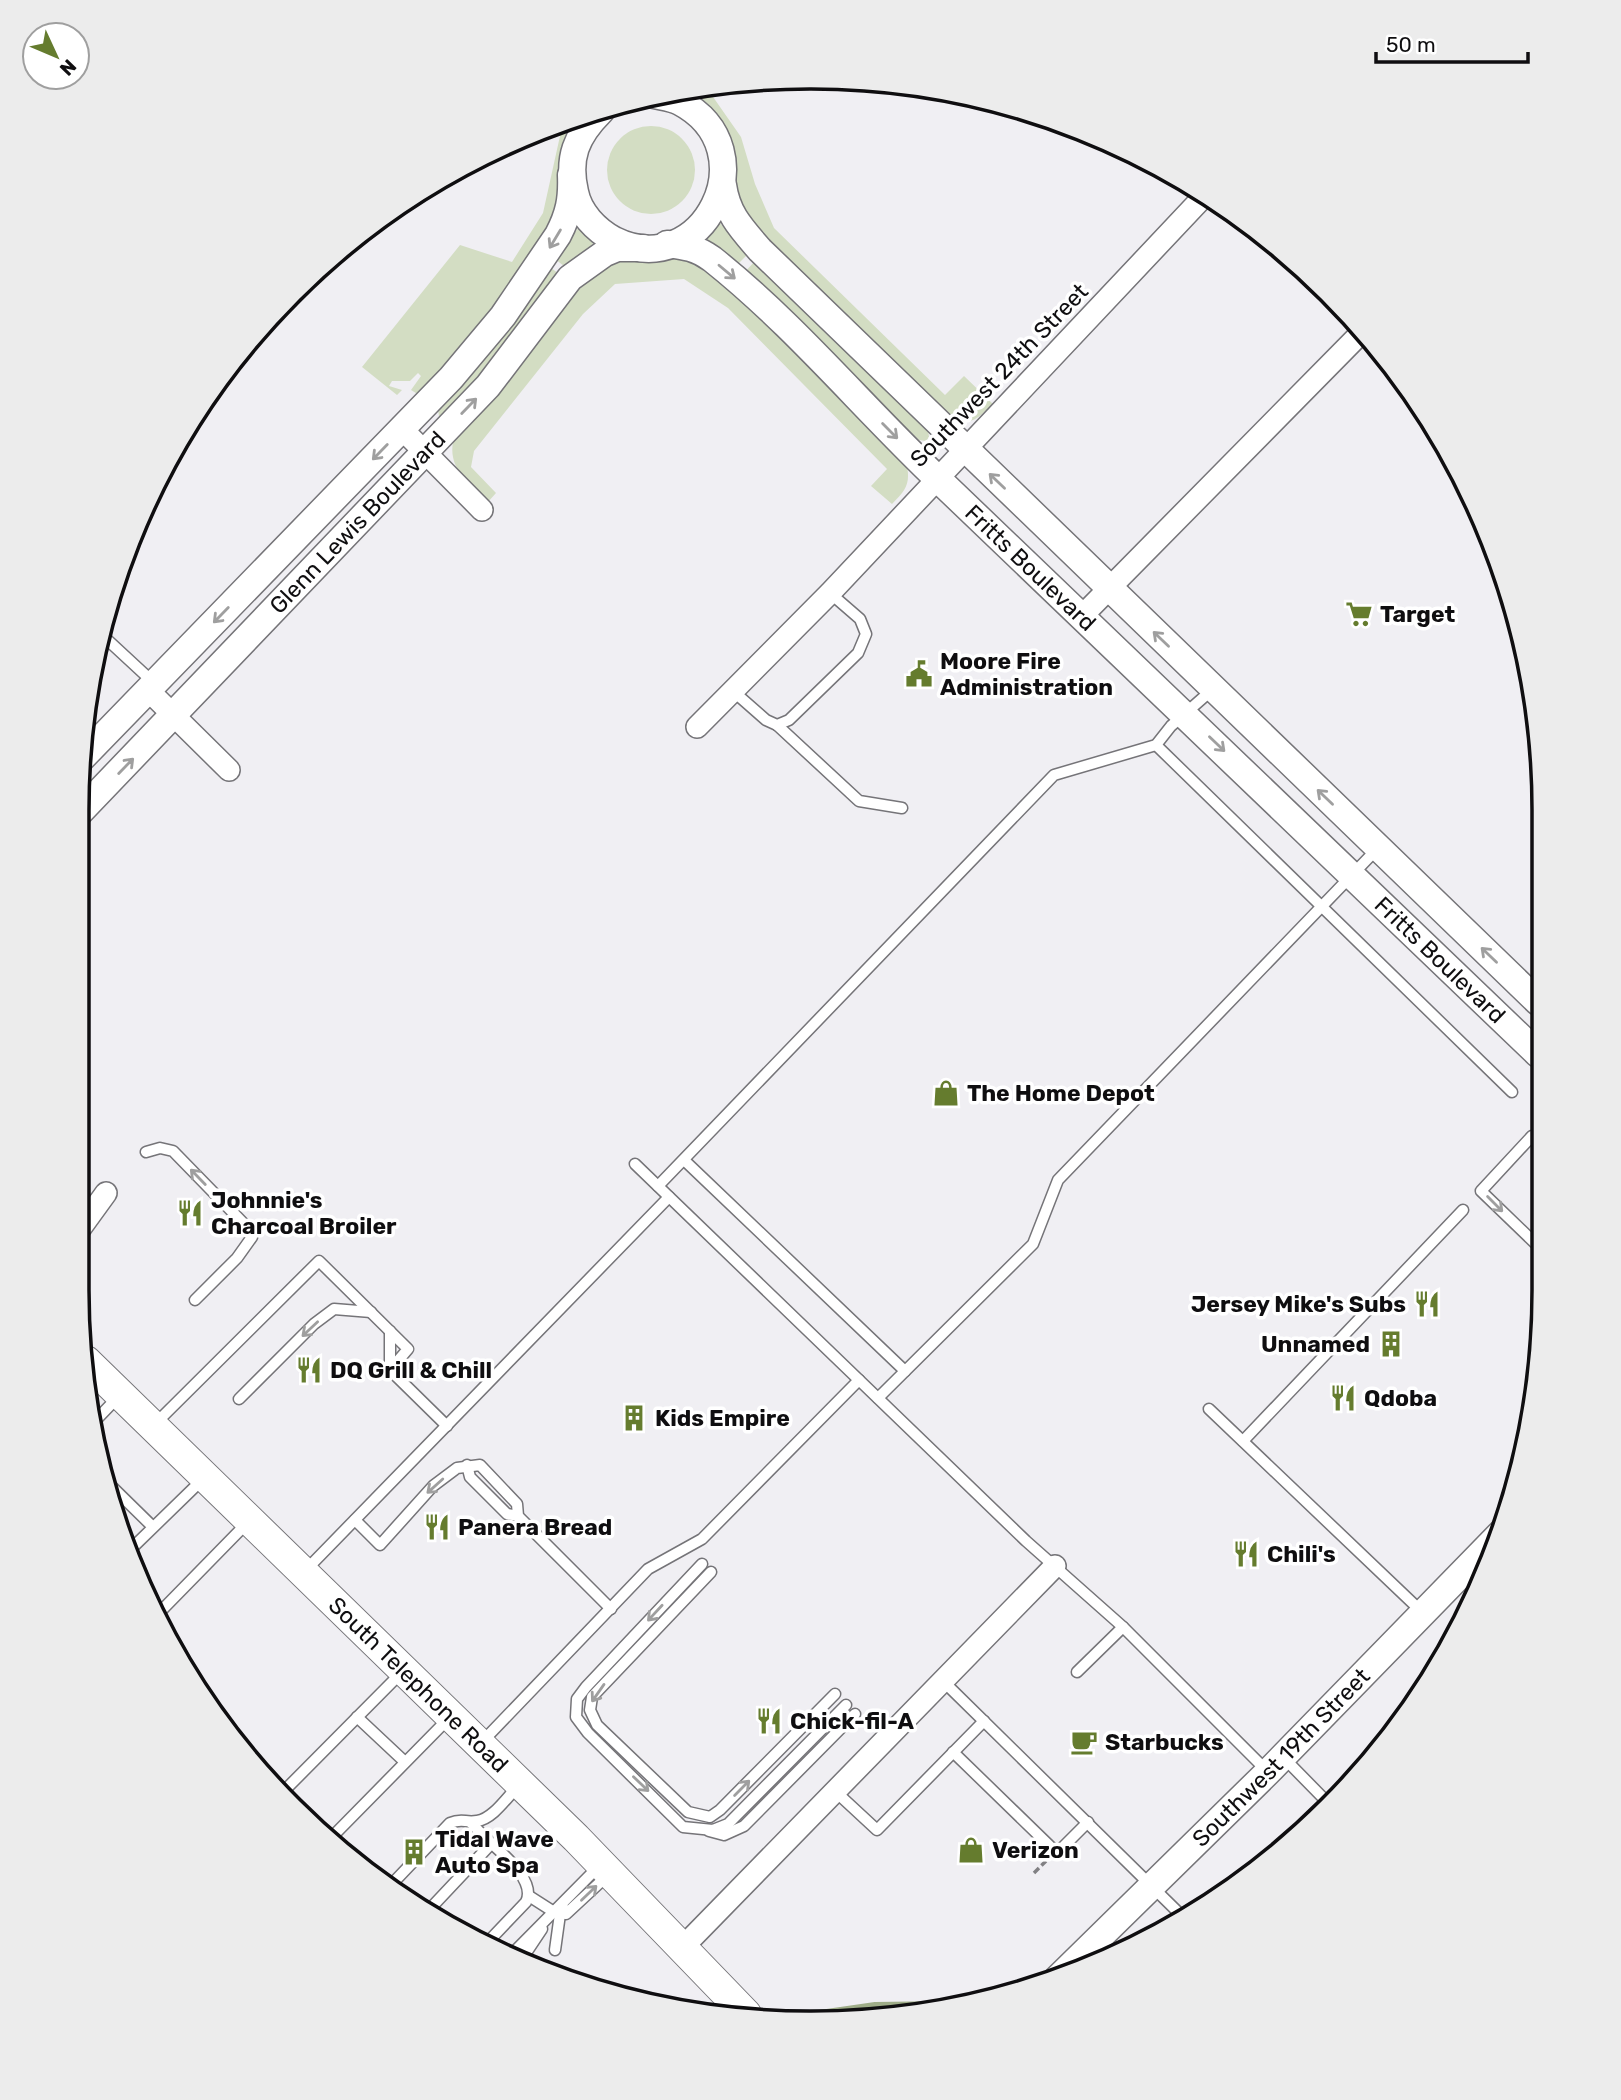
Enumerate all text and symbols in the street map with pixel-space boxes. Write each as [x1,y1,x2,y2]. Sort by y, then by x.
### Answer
north arrow [21,21,91,91]
scale bar [1376,21,1528,65]
text: 50 m [1386,32,1436,57]
text: N [55,55,81,80]
one-way arrow [548,229,562,249]
one-way arrow [718,264,736,280]
street label: Southwest 24th Street [904,277,1094,473]
one-way arrow [461,398,478,415]
one-way arrow [881,422,898,439]
street label: Glenn Lewis Boulevard [264,425,451,619]
one-way arrow [371,443,388,460]
one-way arrow [989,473,1006,490]
street label: Fritts Boulevard [959,499,1102,637]
supermarket icon: Target [1344,599,1374,629]
place label: Target [1380,600,1456,628]
one-way arrow [212,606,229,623]
one-way arrow [1153,631,1170,648]
place label: Moore Fire Administration [940,647,1113,701]
public building icon: Moore Fire Administration [904,659,934,689]
one-way arrow [1208,736,1225,753]
one-way arrow [118,757,135,774]
one-way arrow [1317,788,1334,805]
street label: Fritts Boulevard [1369,891,1511,1029]
one-way arrow [1480,946,1497,963]
shop icon: The Home Depot [931,1078,961,1108]
place label: The Home Depot [967,1079,1155,1107]
one-way arrow [190,1168,207,1185]
place label: Johnnie's Charcoal Broiler [211,1186,397,1240]
one-way arrow [1486,1195,1503,1212]
restaurant icon: Johnnie's Charcoal Broiler [175,1198,205,1228]
restaurant icon: Jersey Mike's Subs [1412,1289,1442,1319]
place label: Jersey Mike's Subs [1191,1290,1406,1318]
one-way arrow [302,1320,319,1337]
building icon: Unnamed [1376,1329,1406,1359]
place label: Unnamed [1261,1330,1370,1358]
restaurant icon: DQ Grill & Chill [294,1355,324,1385]
place label: DQ Grill & Chill [330,1356,492,1384]
restaurant icon: Qdoba [1328,1383,1358,1413]
place label: Qdoba [1364,1384,1437,1412]
building icon: Kids Empire [619,1403,649,1433]
place label: Kids Empire [655,1404,790,1432]
one-way arrow [426,1478,444,1494]
restaurant icon: Panera Bread [422,1512,452,1542]
place label: Panera Bread [458,1513,612,1541]
restaurant icon: Chili's [1231,1539,1261,1569]
place label: Chili's [1267,1540,1336,1568]
street label: South Telephone Road [323,1591,514,1778]
one-way arrow [647,1604,664,1621]
street label: Southwest 19th Street [1186,1662,1375,1853]
one-way arrow [591,1684,606,1703]
restaurant icon: Chick-fil-A [754,1706,784,1736]
place label: Chick-fil-A [790,1707,914,1735]
cafe icon: Starbucks [1069,1727,1099,1757]
place label: Starbucks [1105,1728,1224,1756]
one-way arrow [632,1775,649,1792]
one-way arrow [733,1780,750,1797]
place label: Tidal Wave Auto Spa [435,1825,554,1879]
shop icon: Verizon [956,1835,986,1865]
place label: Verizon [992,1836,1079,1864]
building icon: Tidal Wave Auto Spa [399,1837,429,1867]
one-way arrow [580,1884,597,1901]

